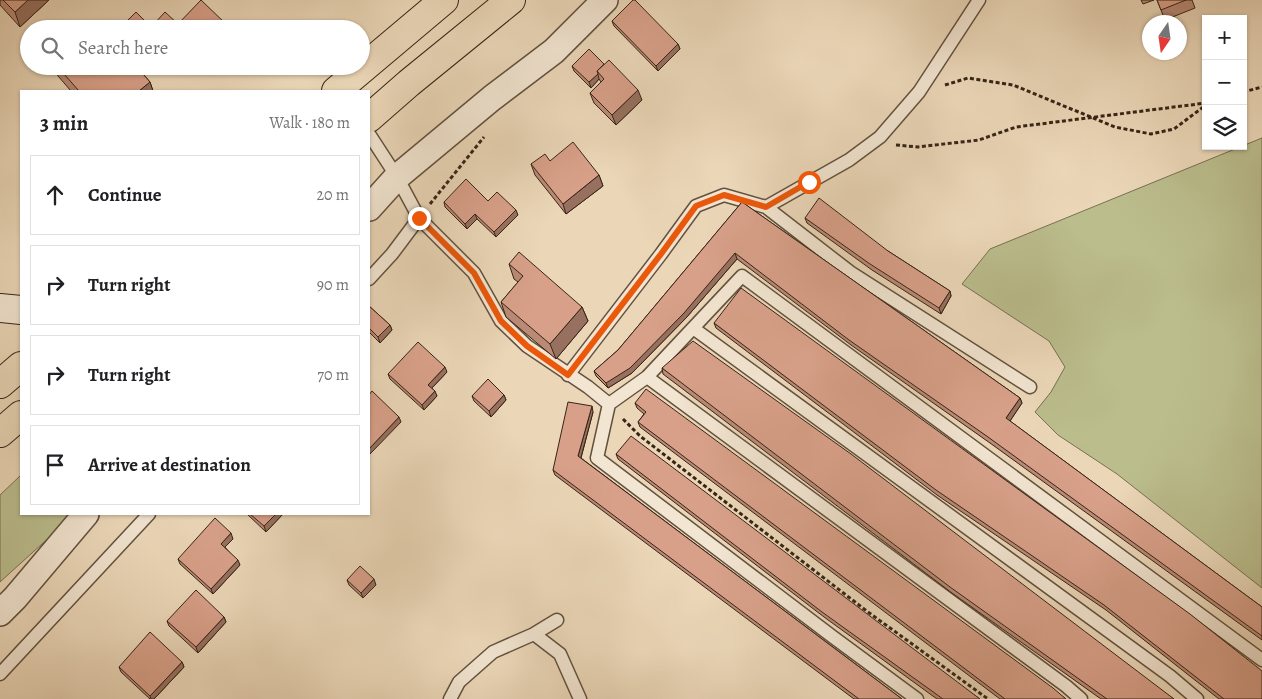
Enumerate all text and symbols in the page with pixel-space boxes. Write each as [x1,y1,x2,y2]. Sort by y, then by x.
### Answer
north arrow [1142,15,1187,60]
map controls [1202,15,1247,150]
button: + [1202,15,1247,60]
search box [20,20,370,75]
icon: search [38,34,66,62]
text: Search here [78,35,168,61]
button: − [1202,60,1247,105]
button: layers [1202,105,1247,150]
text: 3 min [40,109,88,137]
text: Walk · 180 m [269,112,350,134]
route start [798,171,821,194]
icon: ahead [41,181,69,209]
text: Continue [88,182,162,208]
text: 20 m [316,184,349,206]
route end [408,207,431,230]
icon: right [41,271,69,299]
text: Turn right [88,272,170,298]
text: 90 m [317,274,349,296]
icon: right [41,361,69,389]
text: Turn right [88,362,170,388]
text: 70 m [317,364,349,386]
icon: arrive [41,451,69,479]
text: Arrive at destination [88,452,251,478]

